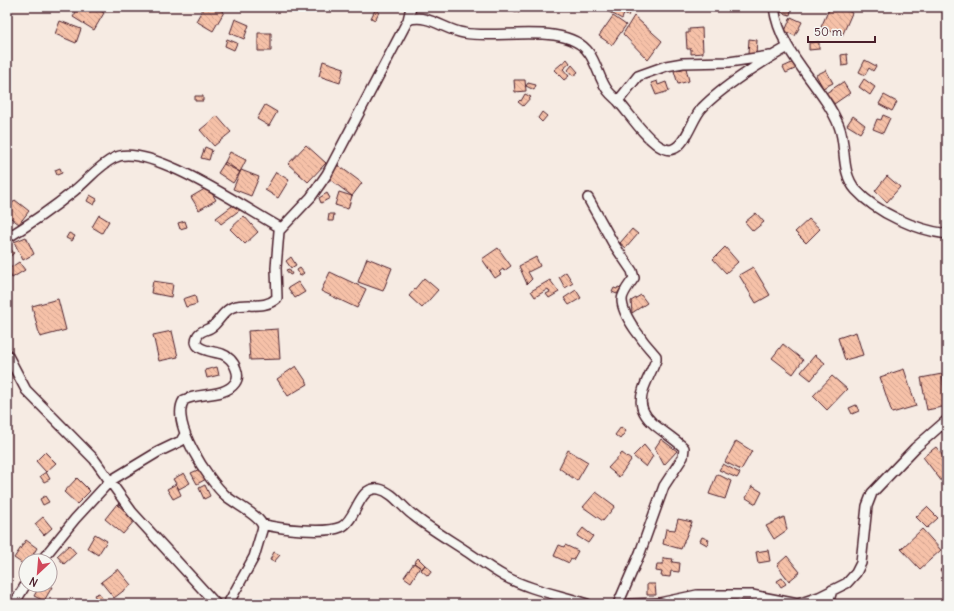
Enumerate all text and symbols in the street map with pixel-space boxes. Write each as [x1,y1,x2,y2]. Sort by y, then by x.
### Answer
scale bar [808,18,875,44]
text: 50 m [814,24,843,39]
north arrow [18,553,58,593]
text: N [27,574,40,590]

